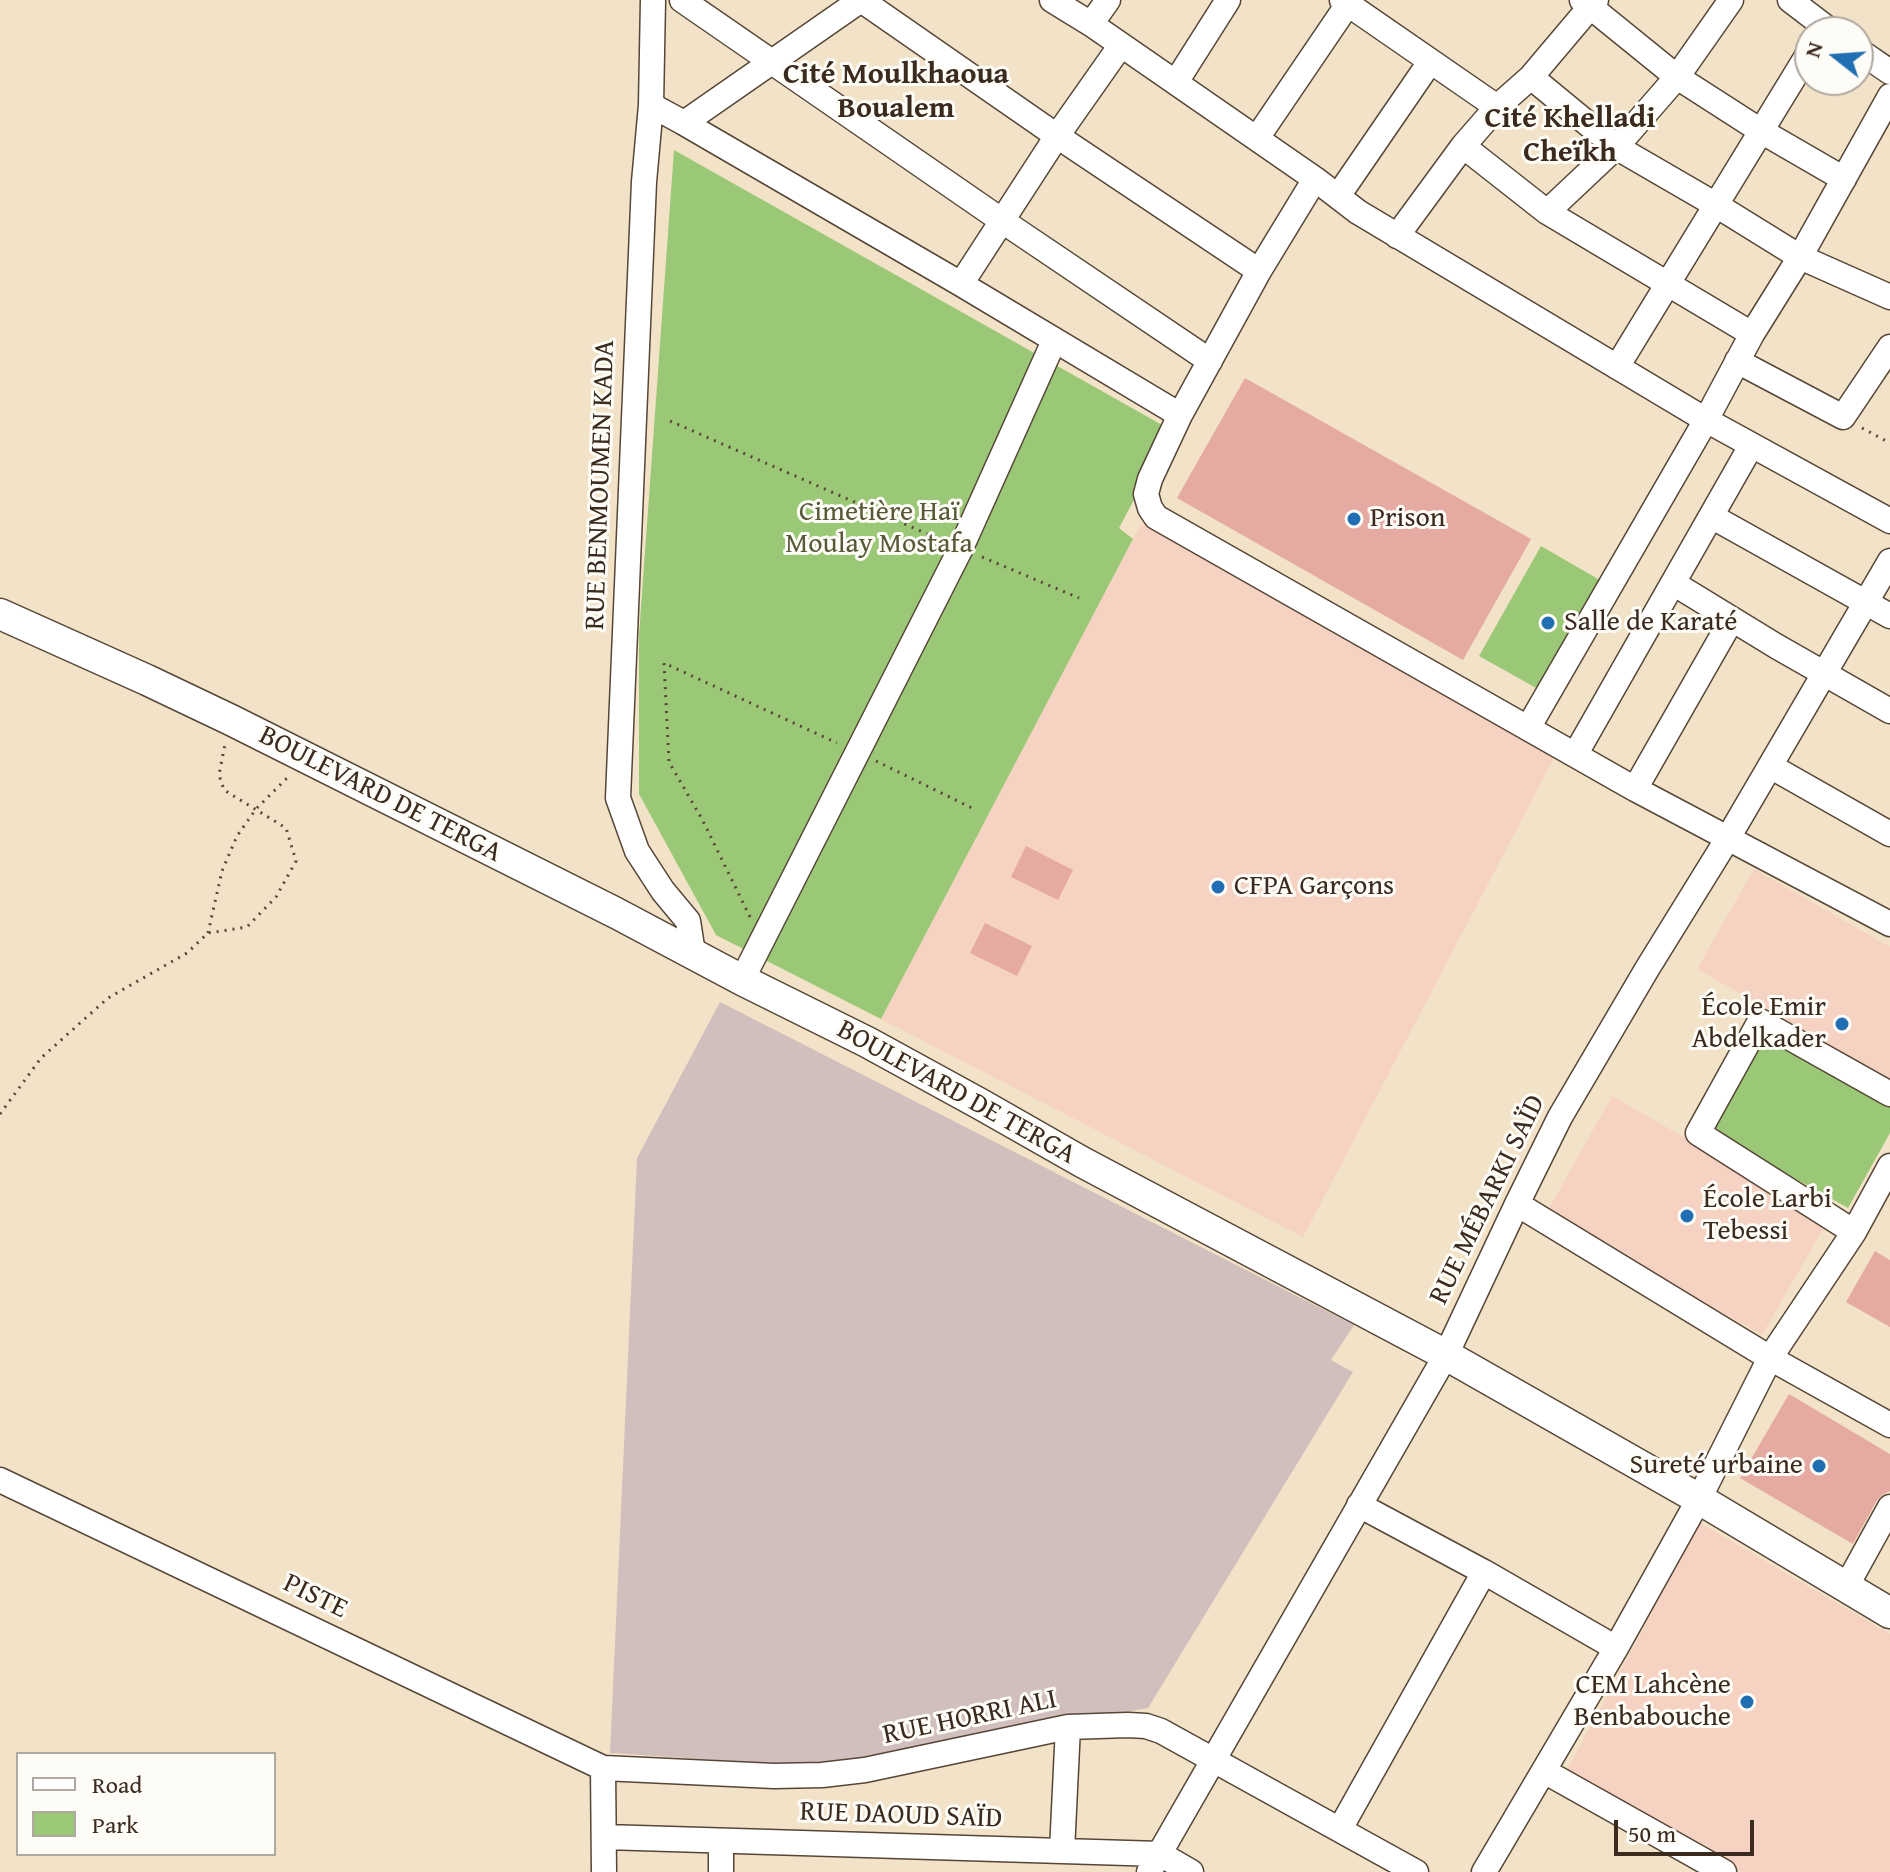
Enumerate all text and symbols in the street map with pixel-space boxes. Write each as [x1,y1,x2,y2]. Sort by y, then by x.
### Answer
north arrow [1794,16,1874,96]
text: N [1796,38,1830,61]
district label: Cité Moulkhaoua Boualem [783,57,1009,128]
district label: Cité Khelladi Cheïkh [1485,101,1655,172]
street label: RUE BENMOUMEN KADA [579,340,623,630]
park label: Cimetière Haï Moulay Mostafa [785,496,973,562]
place label: Prison [1370,502,1446,536]
marker: Prison [1345,510,1363,528]
place label: Salle de Karaté [1564,606,1738,640]
marker: Salle de Karaté [1539,614,1557,632]
street label: BOULEVARD DE TERGA [253,719,507,871]
place label: CFPA Garçons [1234,870,1394,904]
marker: CFPA Garçons [1209,878,1227,896]
place label: École Emir Abdelkader [1692,991,1826,1057]
street label: BOULEVARD DE TERGA [831,1013,1081,1173]
marker: École Emir Abdelkader [1833,1015,1851,1033]
street label: RUE MÉBARKI SAÏD [1423,1090,1553,1310]
place label: École Larbi Tebessi [1703,1183,1832,1249]
marker: École Larbi Tebessi [1678,1207,1696,1225]
place label: Sureté urbaine [1630,1449,1803,1483]
marker: Sureté urbaine [1810,1457,1828,1475]
street label: PISTE [277,1567,353,1627]
place label: CEM Lahcène Benbabouche [1574,1669,1731,1735]
street label: RUE HORRI ALI [880,1683,1060,1753]
marker: CEM Lahcène Benbabouche [1738,1693,1756,1711]
legend [16,1752,276,1856]
text: Road [92,1767,142,1802]
street label: RUE DAOUD SAÏD [799,1796,1003,1836]
scale bar [1618,1804,1758,1854]
text: Park [92,1807,138,1842]
text: 50 m [1628,1816,1676,1851]

